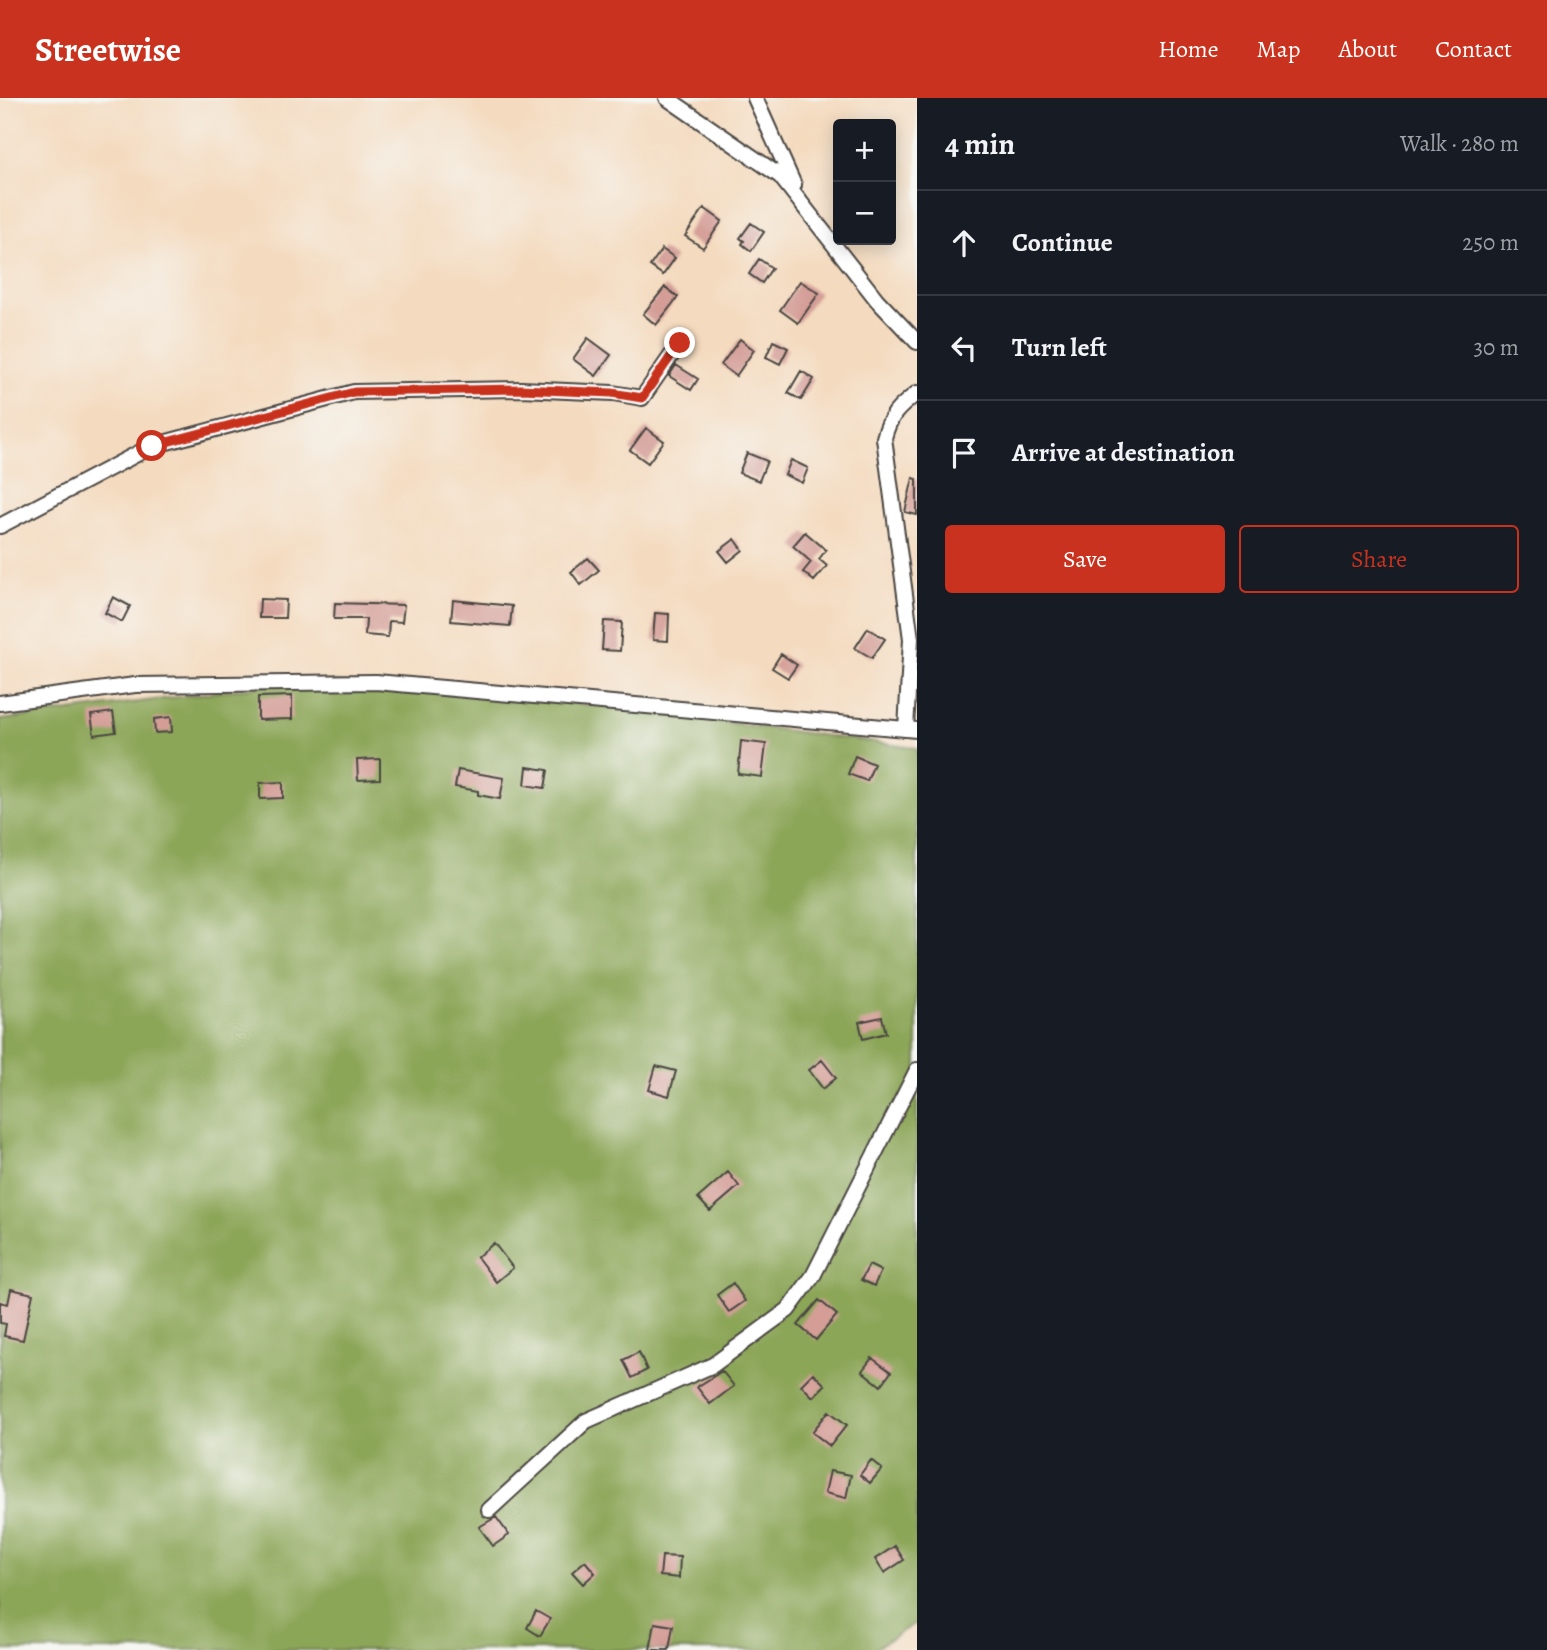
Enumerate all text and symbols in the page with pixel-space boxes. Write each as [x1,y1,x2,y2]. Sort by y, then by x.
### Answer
text: Streetwise [35,27,181,72]
text: Home [1158,33,1219,65]
text: Map [1257,33,1301,65]
text: About [1339,33,1397,65]
text: Contact [1435,33,1512,65]
map controls [833,119,896,245]
button: + [833,119,896,182]
text: 4 min [945,124,1015,164]
text: Walk · 280 m [1400,128,1519,159]
button: − [833,182,896,245]
icon: ahead [945,224,983,262]
text: Continue [1012,225,1113,260]
text: 250 m [1462,227,1519,258]
route end [664,327,695,358]
icon: left [945,329,983,367]
text: Turn left [1012,330,1107,365]
text: 30 m [1473,332,1519,363]
route start [136,430,167,461]
icon: arrive [945,434,983,472]
text: Arrive at destination [1012,435,1235,470]
button: Save [945,525,1225,593]
button: Share [1239,525,1519,593]

